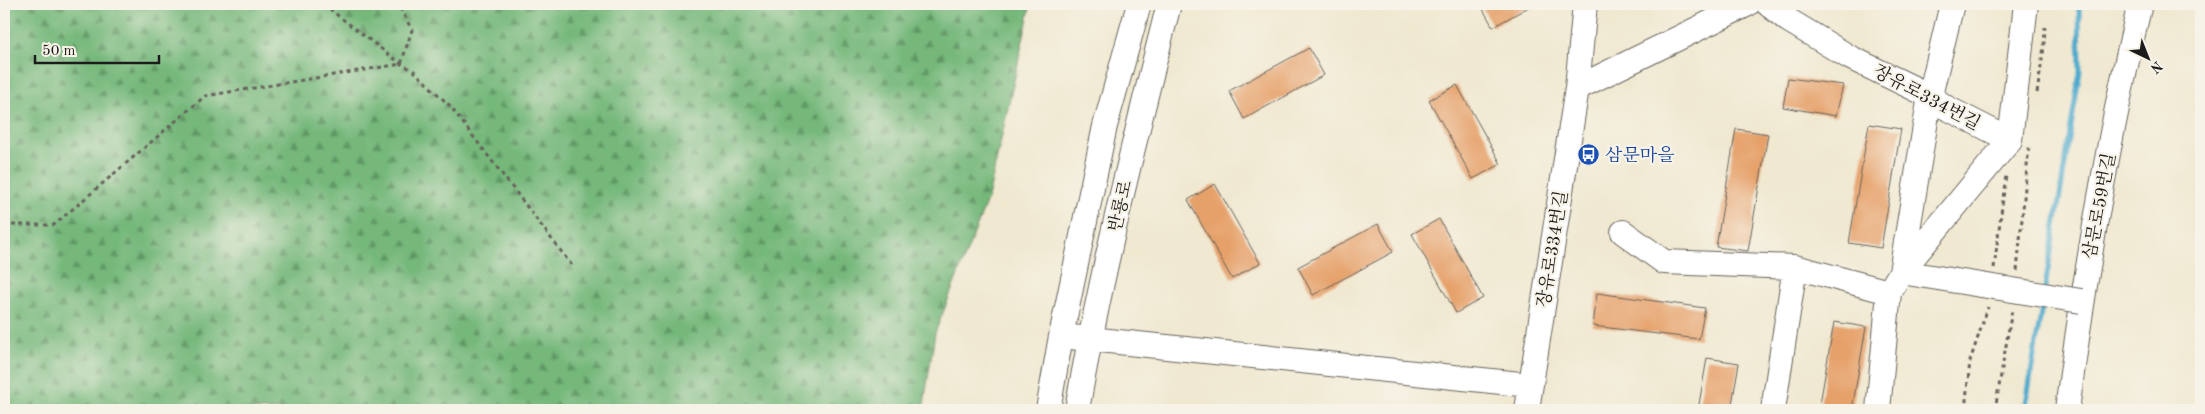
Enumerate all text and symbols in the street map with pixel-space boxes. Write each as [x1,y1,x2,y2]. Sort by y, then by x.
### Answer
scale bar [35,32,159,64]
north arrow [2122,32,2172,82]
text: 50 m [42,44,76,59]
text: N [2147,58,2165,76]
street label: 장유로334번길 [1870,61,1983,134]
bus stop icon: 삼문마을 [1577,143,1601,167]
place label: 삼문마을 [1605,146,1675,165]
street label: 삼문로59번길 [2080,151,2119,261]
street label: 반룡로 [1105,179,1136,234]
street label: 장유로334번길 [1534,189,1571,309]

